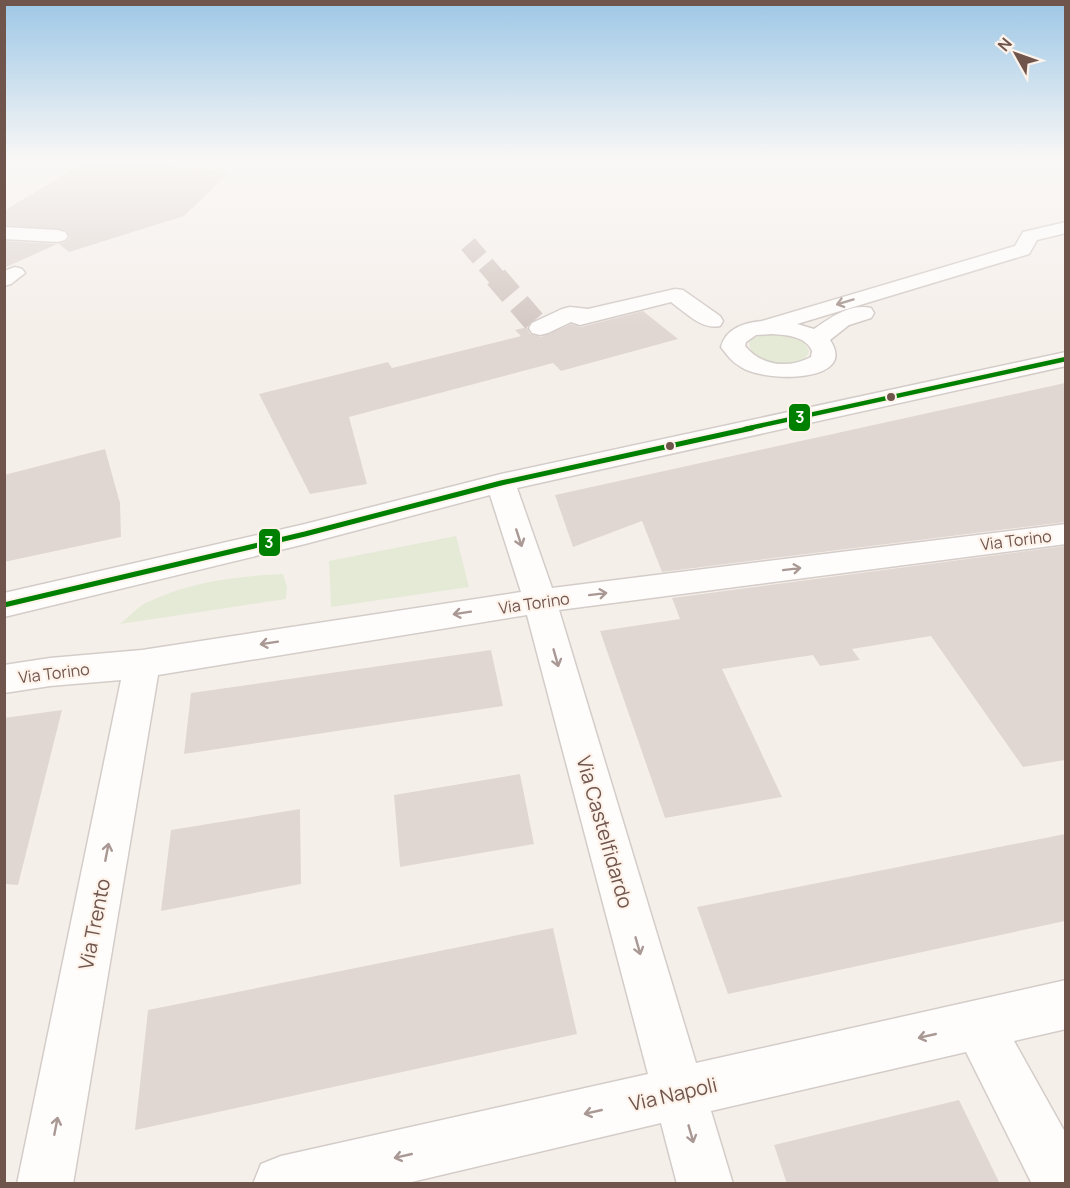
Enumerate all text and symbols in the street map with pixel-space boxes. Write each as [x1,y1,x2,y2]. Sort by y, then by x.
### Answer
north arrow [986,24,1046,84]
text: N [992,33,1017,56]
one-way arrow [836,297,855,308]
unlabelled marker [885,391,897,403]
line badge: 3 [788,403,811,432]
text: 3 [795,406,805,428]
unlabelled marker [664,440,676,452]
street label: Via Torino [979,525,1053,555]
line badge: 3 [258,528,281,557]
one-way arrow [515,528,526,547]
text: 3 [264,531,274,553]
one-way arrow [781,563,801,574]
street label: Via Torino [497,587,571,619]
one-way arrow [588,588,608,599]
one-way arrow [452,608,472,619]
one-way arrow [260,638,279,649]
one-way arrow [551,648,562,667]
street label: Via Torino [17,658,91,688]
street label: Via Castelfidardo [570,753,640,911]
one-way arrow [102,842,113,862]
street label: Via Trento [72,876,116,972]
one-way arrow [632,937,644,956]
one-way arrow [917,1031,937,1042]
street label: Via Napoli [626,1071,720,1117]
one-way arrow [584,1107,603,1119]
one-way arrow [51,1117,62,1136]
one-way arrow [686,1124,697,1143]
one-way arrow [394,1150,413,1162]

